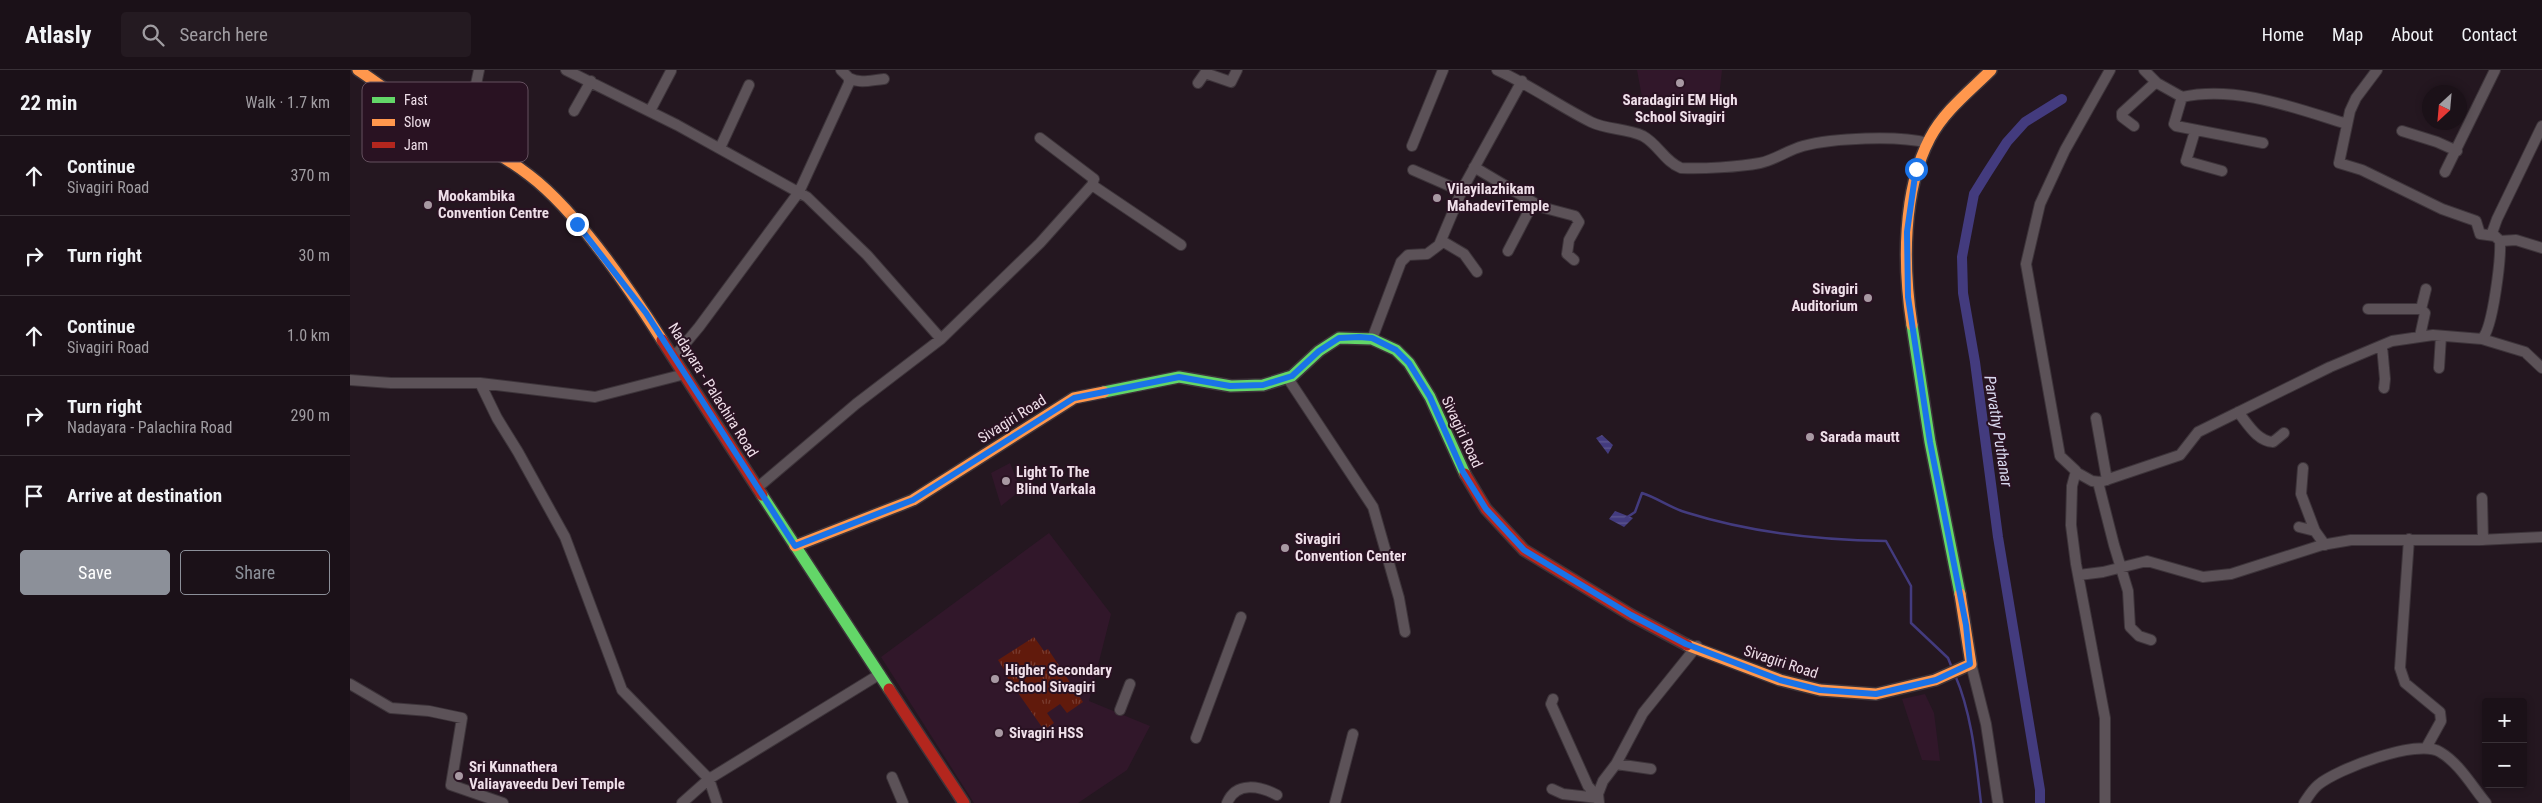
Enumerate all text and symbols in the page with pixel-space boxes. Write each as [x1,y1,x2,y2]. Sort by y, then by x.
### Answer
search box [121,12,471,57]
text: Atlasly [25,21,91,49]
icon: search [139,21,167,49]
text: Search here [179,23,268,46]
text: Home [2262,24,2304,45]
text: Map [2332,24,2363,45]
text: About [2391,24,2433,45]
text: Contact [2461,24,2517,45]
marker: Saradagiri EM High School Sivagiri [1674,77,1686,89]
legend [362,82,528,162]
north arrow [2422,85,2467,130]
text: 22 min [20,91,77,115]
place label: Saradagiri EM High School Sivagiri [1622,91,1738,126]
text: Fast [404,92,428,108]
text: Walk · 1.7 km [245,93,330,112]
text: Slow [404,114,431,130]
text: Jam [404,137,428,153]
text: Continue [67,155,135,178]
route start [1905,158,1928,181]
icon: ahead [20,162,48,190]
text: 370 m [291,166,330,185]
text: Sivagiri Road [67,178,149,197]
place label: Vilayilazhikam MahadeviTemple [1447,180,1549,215]
place label: Mookambika Convention Centre [438,187,549,222]
marker: Vilayilazhikam MahadeviTemple [1431,192,1443,204]
marker: Mookambika Convention Centre [422,199,434,211]
route end [566,213,589,236]
icon: right [20,242,48,270]
text: Turn right [67,244,142,267]
text: 30 m [298,246,330,265]
place label: Sivagiri Auditorium [1791,280,1858,315]
marker: Sivagiri Auditorium [1862,292,1874,304]
text: Continue [67,315,135,338]
street label: Nadayara - Palachira Road [664,319,762,461]
icon: ahead [20,322,48,350]
text: 1.0 km [287,326,330,345]
text: Sivagiri Road [67,338,149,357]
water label: Parvathy Puthanar [1980,374,2017,489]
street label: Sivagiri Road [975,391,1049,447]
street label: Sivagiri Road [1438,393,1486,471]
text: Turn right [67,395,142,418]
icon: right [20,402,48,430]
text: 290 m [291,406,330,425]
text: Nadayara - Palachira Road [67,418,232,437]
place label: Sarada mautt [1820,428,1900,446]
marker: Sarada mautt [1804,431,1816,443]
place label: Light To The Blind Varkala [1016,463,1096,498]
marker: Light To The Blind Varkala [1000,475,1012,487]
icon: arrive [20,482,48,510]
text: Arrive at destination [67,484,222,507]
place label: Sivagiri Convention Center [1295,530,1406,565]
marker: Sivagiri Convention Center [1279,542,1291,554]
button: Save [20,550,170,595]
button: Share [180,550,330,595]
street label: Sivagiri Road [1742,642,1820,682]
place label: Higher Secondary School Sivagiri [1005,661,1112,696]
marker: Higher Secondary School Sivagiri [989,673,1001,685]
map controls [2482,698,2527,788]
button: + [2482,698,2527,743]
place label: Sivagiri HSS [1009,724,1084,742]
marker: Sivagiri HSS [993,727,1005,739]
button: − [2482,743,2527,788]
place label: Sri Kunnathera Valiayaveedu Devi Temple [469,758,625,793]
marker: Sri Kunnathera Valiayaveedu Devi Temple [453,770,465,782]

